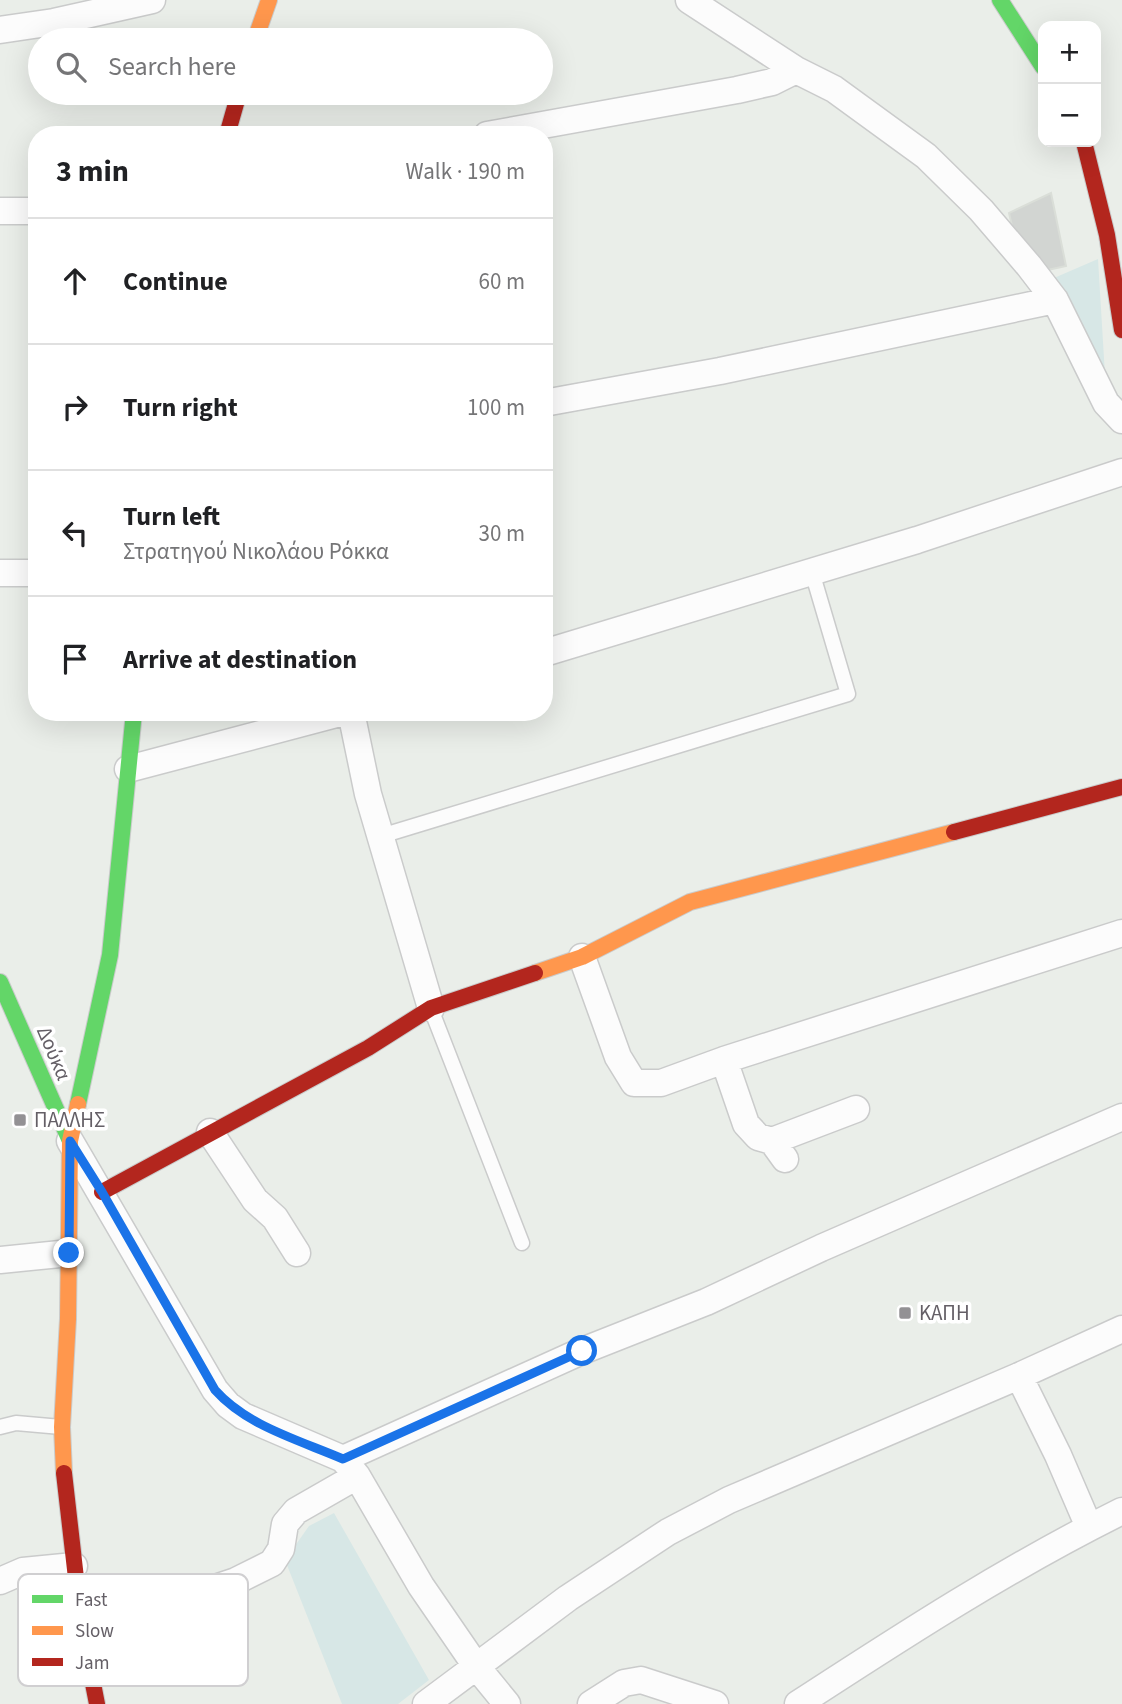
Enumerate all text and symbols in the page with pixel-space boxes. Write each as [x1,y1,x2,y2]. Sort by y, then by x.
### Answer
map controls [1038,21,1101,147]
button: + [1038,21,1101,84]
search box [28,28,553,105]
icon: search [52,48,90,86]
text: Search here [108,48,236,85]
button: − [1038,84,1101,147]
text: 3 min [56,150,129,193]
text: Walk · 190 m [406,155,525,188]
icon: ahead [56,262,94,300]
text: Continue [123,263,228,300]
text: 60 m [478,265,525,298]
icon: right [56,388,94,426]
text: Turn right [123,389,238,426]
text: 100 m [467,391,525,424]
text: Turn left [123,498,220,535]
icon: left [56,514,94,552]
text: 30 m [478,517,525,550]
text: Στρατηγού Νικολάου Ρόκκα [123,535,389,568]
icon: arrive [56,640,94,678]
text: Arrive at destination [123,641,357,678]
street label: Δούκα [29,1021,79,1085]
place label: ΠΑΛΛΗΣ [34,1105,105,1135]
marker: ΠΑΛΛΗΣ [12,1112,28,1128]
route end [53,1237,84,1268]
place label: ΚΑΠΗ [919,1298,970,1328]
marker: ΚΑΠΗ [897,1305,913,1321]
route start [566,1335,597,1366]
legend [18,1574,248,1686]
text: Fast [75,1587,108,1614]
text: Slow [75,1618,114,1645]
text: Jam [75,1650,109,1677]

